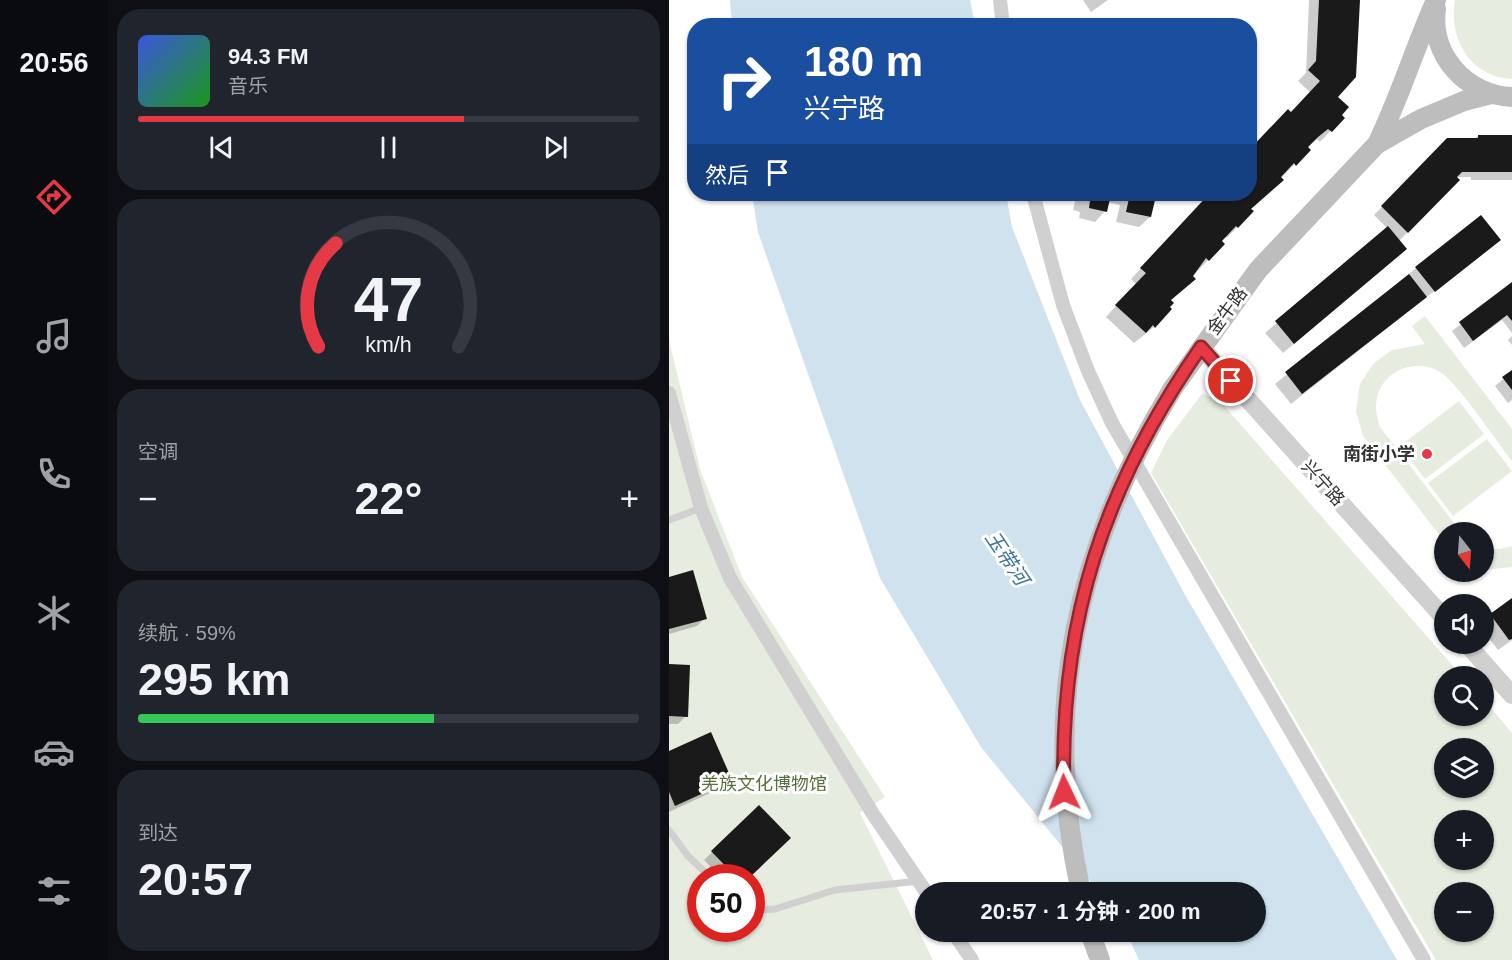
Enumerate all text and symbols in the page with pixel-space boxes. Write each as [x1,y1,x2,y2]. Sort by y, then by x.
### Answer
text: 180 m [804,38,923,85]
icon: right [705,42,783,120]
text: 94.3 FM [228,44,309,69]
text: 20:56 [19,48,89,78]
text: 音乐 [228,75,268,97]
text: 兴宁路 [804,94,885,124]
icon: previous [205,131,238,164]
icon: pause [372,131,405,164]
icon: next [539,131,572,164]
icon: arrive [761,156,794,189]
text: 然后 [705,163,749,188]
icon: directions [33,176,75,218]
text: 47 [354,265,423,334]
street label: 金牛路 [1203,283,1251,339]
icon: music [33,315,75,357]
text: km/h [365,333,412,357]
pin [1205,355,1256,406]
icon: arrive [1214,364,1247,397]
text: 空调 [138,441,178,463]
place label: 南街小学 [1343,444,1415,464]
marker: 南街小学 [1420,447,1434,461]
icon: phone [33,453,75,495]
street label: 兴宁路 [1298,456,1348,510]
text: 22° [354,473,423,524]
text: − [138,480,157,517]
text: + [620,480,639,517]
north arrow [1434,522,1494,582]
map controls [1434,522,1494,942]
water label: 玉带河 [981,527,1035,592]
icon: climate [33,592,75,634]
button: sound [1434,594,1494,654]
text: 续航 · 59% [138,622,236,644]
text: 295 km [138,654,291,705]
button: search [1434,666,1494,726]
icon: car [33,731,75,773]
button: layers [1434,738,1494,798]
position arrow [1032,760,1096,824]
park label: 羌族文化博物馆 [701,774,827,794]
button: + [1434,810,1494,870]
text: 到达 [138,822,178,844]
text: 20:57 [138,854,253,905]
speed limit sign: 50 [687,864,765,942]
icon: filters [33,870,75,912]
button: − [1434,882,1494,942]
text: 20:57 · 1 分钟 · 200 m [980,899,1201,924]

